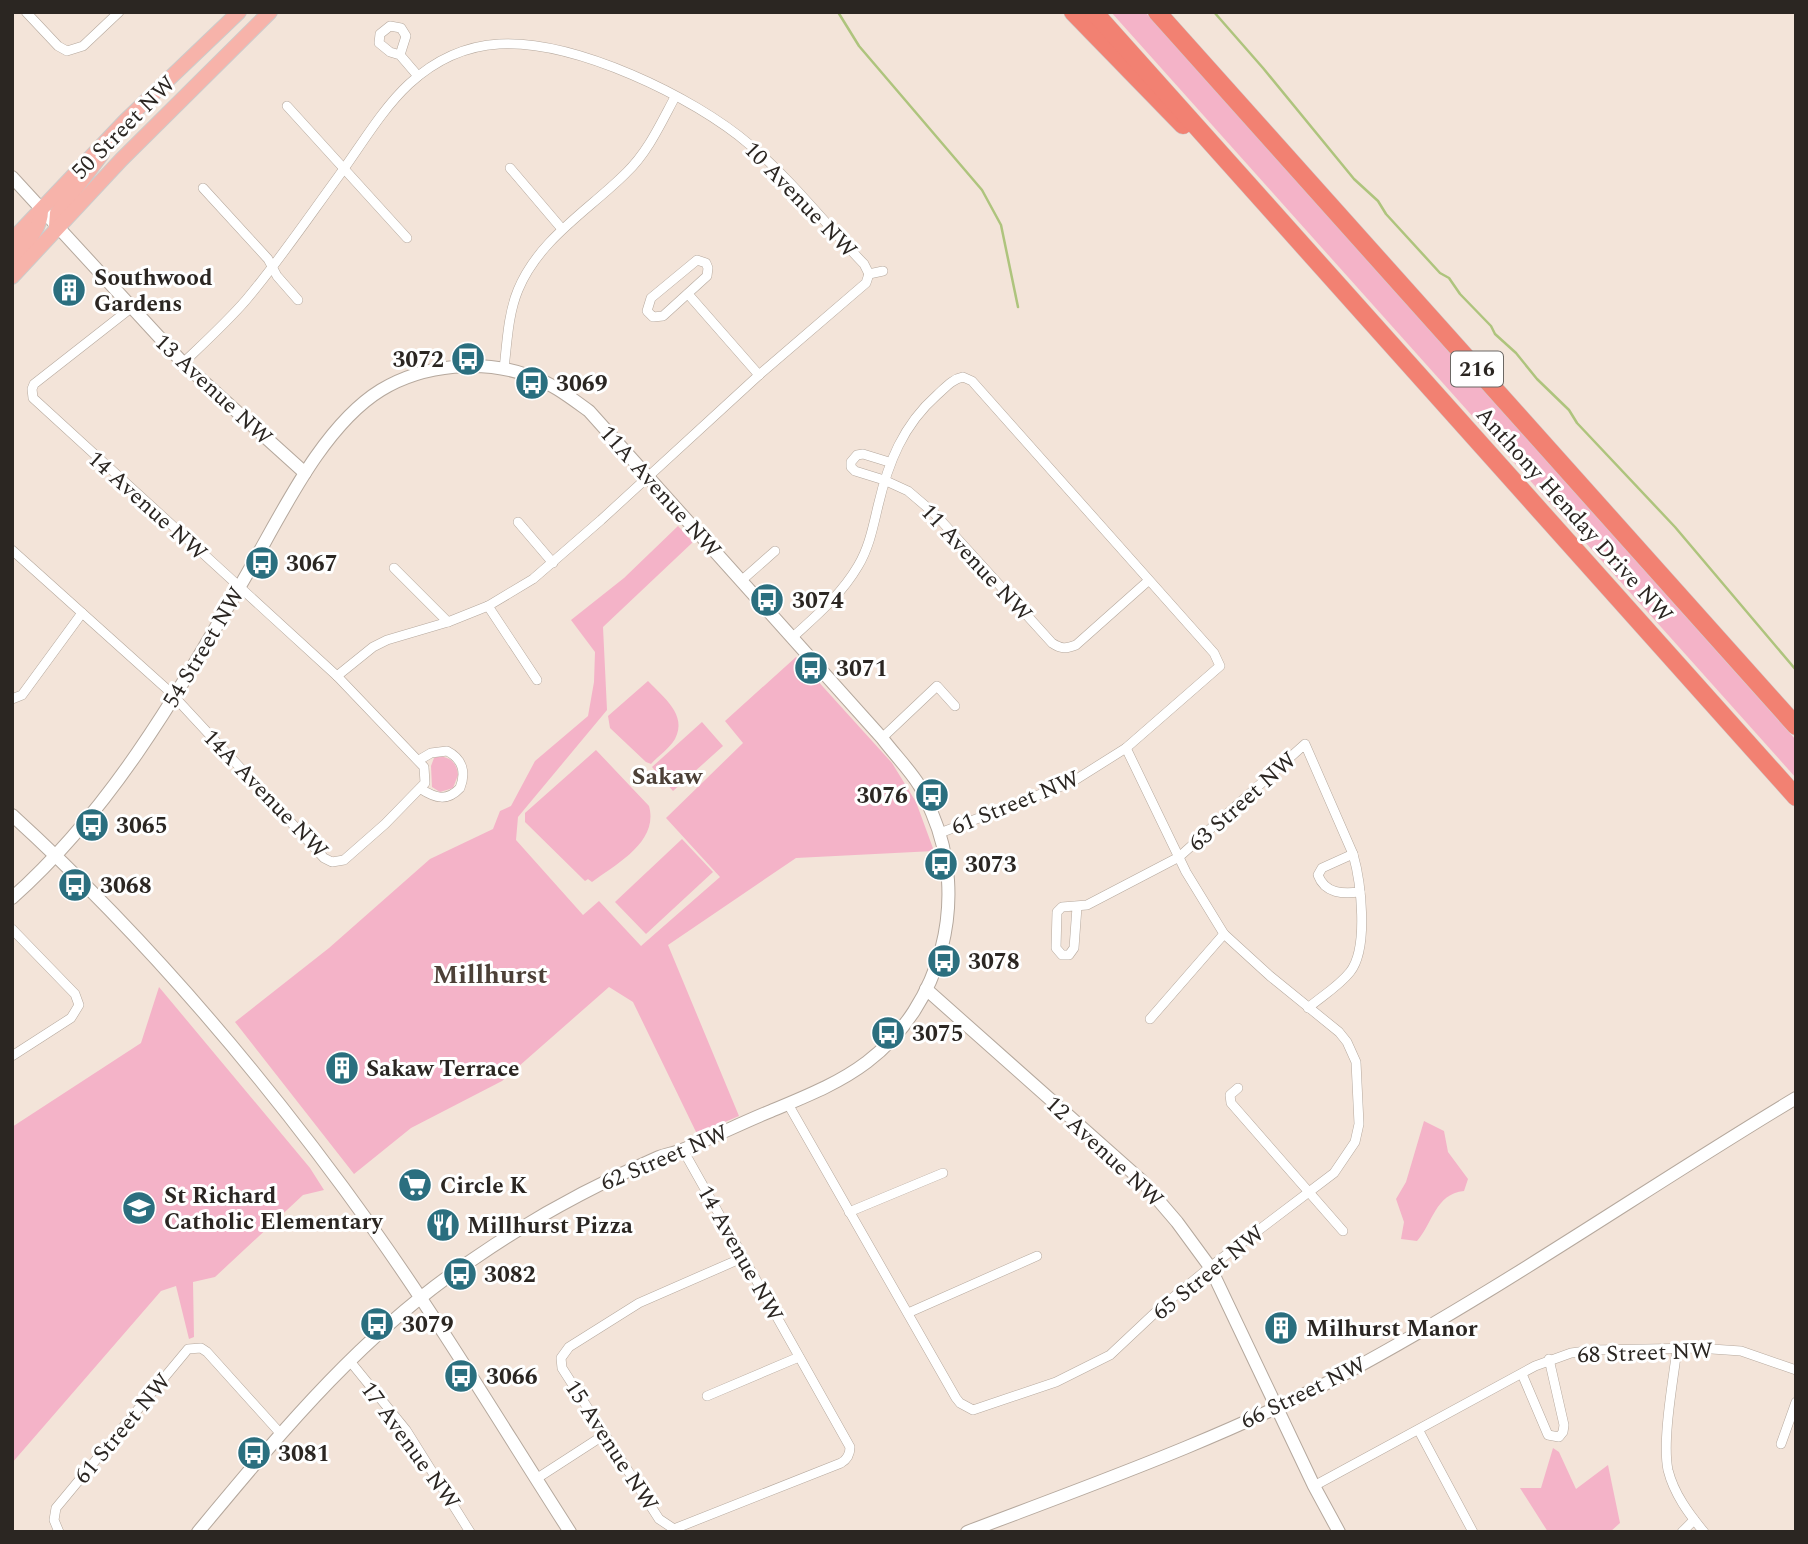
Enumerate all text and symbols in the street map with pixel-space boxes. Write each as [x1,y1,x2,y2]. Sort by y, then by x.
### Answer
street label: 50 Street NW [64,67,185,188]
street label: 10 Avenue NW [735,134,865,267]
place label: Southwood Gardens [94,261,213,322]
building icon: Southwood Gardens [50,271,88,309]
street label: 13 Avenue NW [146,326,280,455]
bus stop icon: 3072 [449,340,487,378]
place label: 3072 [392,343,444,378]
road number: 216 [1451,352,1503,386]
bus stop icon: 3069 [513,364,551,402]
place label: 3069 [556,367,608,402]
street label: Anthony Henday Drive NW [1467,399,1681,632]
street label: 11A Avenue NW [591,418,730,567]
street label: 14 Avenue NW [79,443,215,570]
street label: 11 Avenue NW [912,496,1041,631]
bus stop icon: 3067 [243,544,281,582]
place label: 3067 [286,547,338,582]
street label: 54 Street NW [154,580,254,715]
bus stop icon: 3074 [748,581,786,619]
place label: 3074 [792,584,844,619]
bus stop icon: 3071 [792,649,830,687]
place label: 3071 [836,652,888,687]
street label: 14A Avenue NW [194,721,336,867]
street label: 63 Street NW [1181,743,1305,860]
district label: Sakaw [632,759,704,795]
street label: 61 Street NW [946,762,1085,845]
bus stop icon: 3076 [913,776,951,814]
place label: 3076 [856,779,908,814]
bus stop icon: 3065 [73,806,111,844]
place label: 3065 [116,809,168,844]
bus stop icon: 3073 [922,845,960,883]
place label: 3073 [965,848,1017,883]
bus stop icon: 3068 [56,866,94,904]
place label: 3068 [100,869,152,904]
bus stop icon: 3078 [925,942,963,980]
place label: 3078 [968,945,1020,980]
district label: Millhurst [432,955,548,995]
bus stop icon: 3075 [869,1014,907,1052]
place label: 3075 [912,1017,964,1052]
building icon: Sakaw Terrace [323,1049,361,1087]
place label: Sakaw Terrace [366,1052,519,1087]
street label: 12 Avenue NW [1037,1088,1171,1217]
street label: 62 Street NW [595,1116,734,1201]
supermarket icon: Circle K [396,1166,434,1204]
place label: Circle K [440,1169,527,1204]
place label: St Richard Catholic Elementary [164,1179,384,1240]
street label: 14 Avenue NW [688,1179,792,1329]
school or university icon: St Richard Catholic Elementary [120,1189,158,1227]
restaurant icon: Millhurst Pizza [424,1206,462,1244]
place label: Millhurst Pizza [467,1209,633,1244]
street label: 65 Street NW [1145,1217,1273,1329]
bus stop icon: 3082 [441,1255,479,1293]
place label: 3082 [484,1258,536,1293]
bus stop icon: 3079 [358,1305,396,1343]
place label: 3079 [402,1308,454,1343]
building icon: Milhurst Manor [1262,1309,1300,1347]
place label: Milhurst Manor [1306,1312,1478,1347]
street label: 68 Street NW [1577,1334,1714,1373]
street label: 66 Street NW [1235,1348,1373,1439]
bus stop icon: 3066 [442,1357,480,1395]
place label: 3066 [486,1360,538,1395]
street label: 61 Street NW [66,1365,180,1492]
street label: 15 Avenue NW [555,1373,667,1519]
street label: 17 Avenue NW [351,1374,469,1518]
bus stop icon: 3081 [235,1434,273,1472]
place label: 3081 [278,1437,330,1472]

